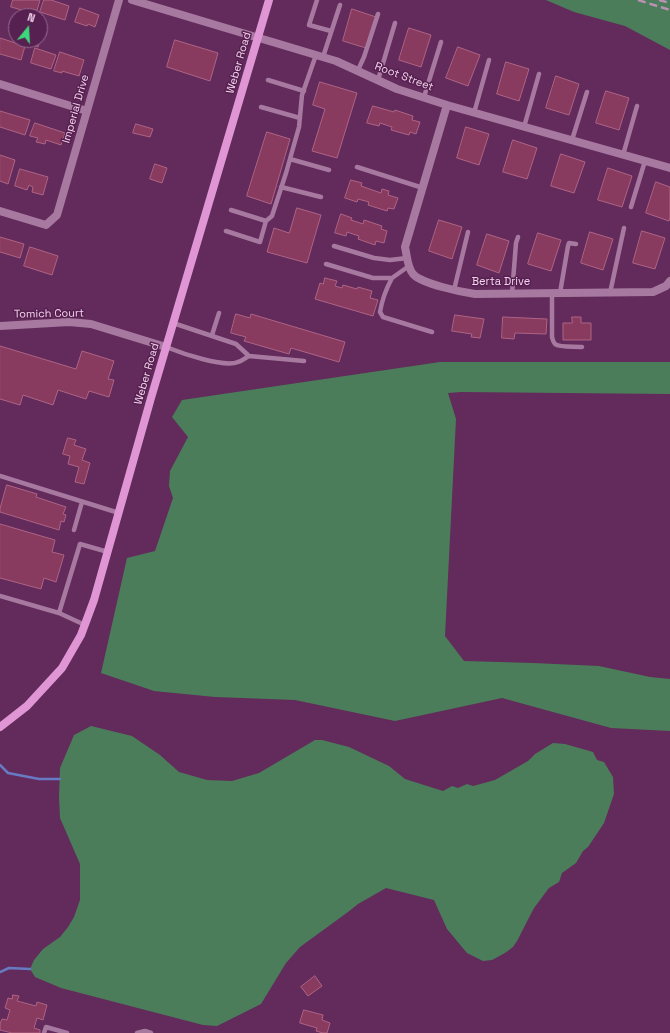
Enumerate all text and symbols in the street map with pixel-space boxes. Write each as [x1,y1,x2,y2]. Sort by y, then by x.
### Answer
north arrow [8,8,48,48]
text: N [26,10,37,25]
street label: Weber Road [224,31,254,95]
street label: Root Street [373,60,435,94]
street label: Imperial Drive [60,73,92,145]
street label: Berta Drive [472,275,530,289]
street label: Tomich Court [14,307,84,321]
street label: Weber Road [132,342,162,406]

